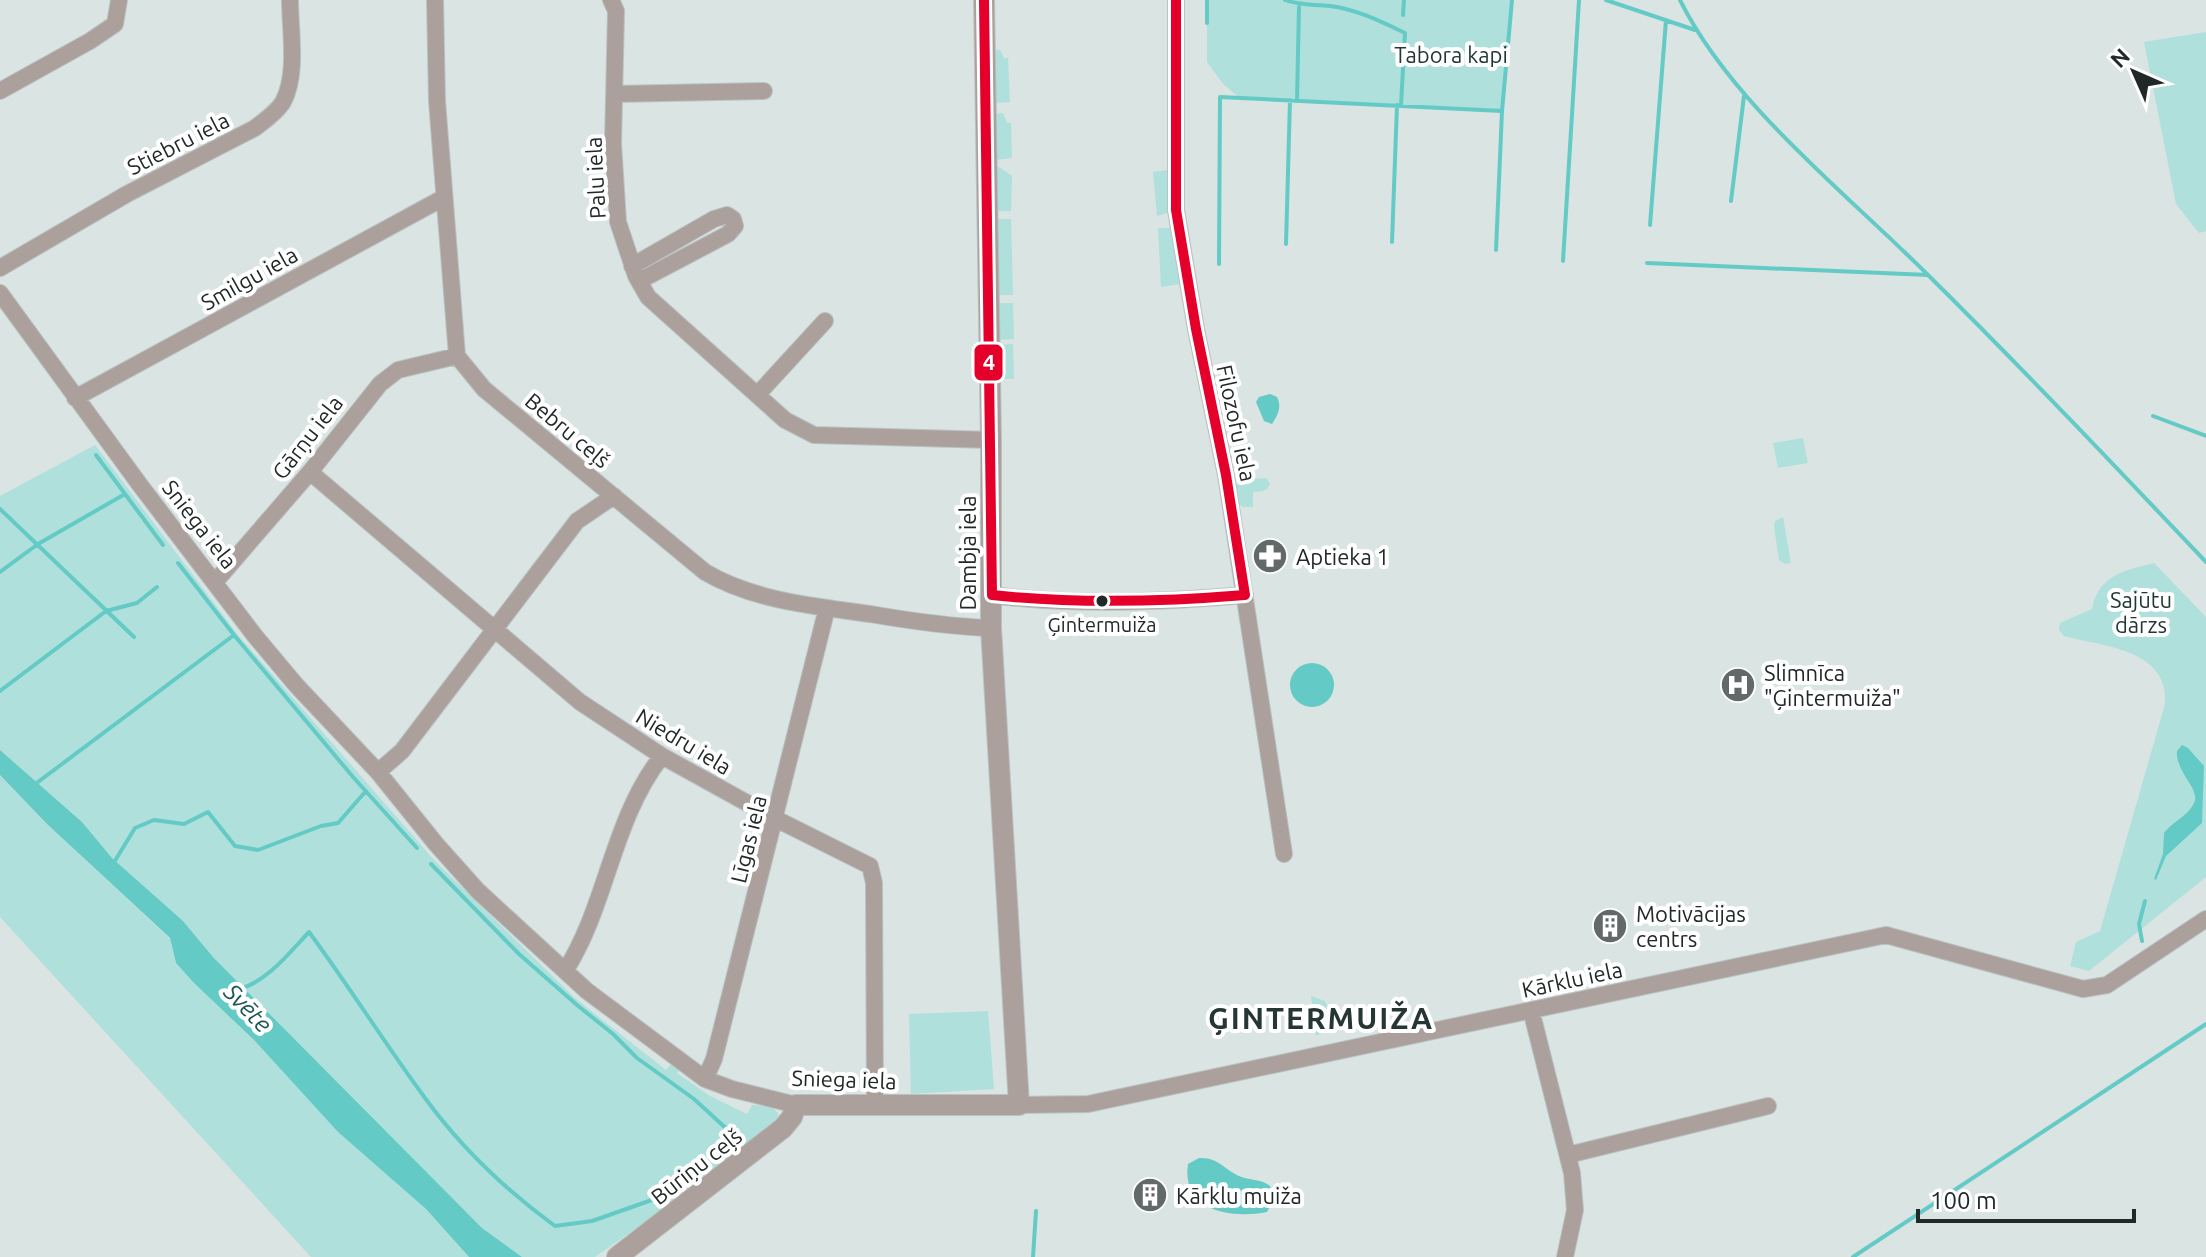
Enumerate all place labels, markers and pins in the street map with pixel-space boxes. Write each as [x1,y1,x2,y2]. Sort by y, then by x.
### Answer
pharmacy icon: Aptieka 1 [1251,537,1289,575]
place label: Aptieka 1 [1296,544,1389,569]
marker: Ģintermuiža [1094,593,1110,609]
place label: Ģintermuiža [1048,613,1156,636]
place label: Slimnīca "Ģintermuiža" [1764,660,1901,710]
hospital icon: Slimnīca "Ģintermuiža" [1719,666,1757,704]
place label: Motivācijas centrs [1636,901,1746,951]
building icon: Motivācijas centrs [1591,907,1629,945]
building icon: Kārklu muiža [1131,1176,1169,1214]
place label: Kārklu muiža [1176,1183,1302,1208]

